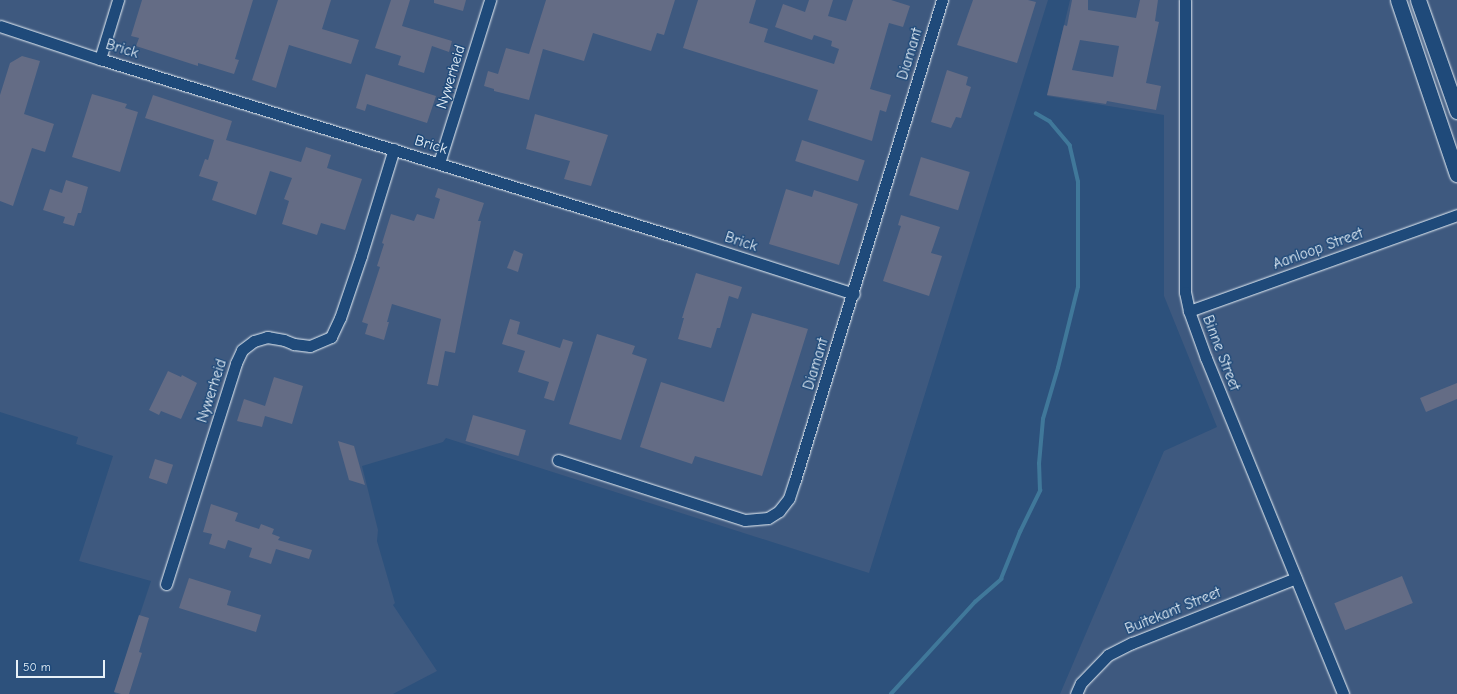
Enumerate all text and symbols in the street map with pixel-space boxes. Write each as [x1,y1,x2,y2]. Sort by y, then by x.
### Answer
street label: Diamant [894,26,926,82]
street label: Brick [104,36,140,62]
street label: Nywerheid [433,43,469,111]
street label: Brick [413,132,449,158]
street label: Aanloop Street [1271,224,1365,274]
street label: Brick [722,228,760,256]
street label: Binne Street [1198,313,1244,393]
street label: Diamant [800,336,832,392]
street label: Nywerheid [193,357,231,425]
street label: Buitekant Street [1123,584,1223,638]
scale bar [18,652,107,678]
text: 50 m [23,660,51,674]

